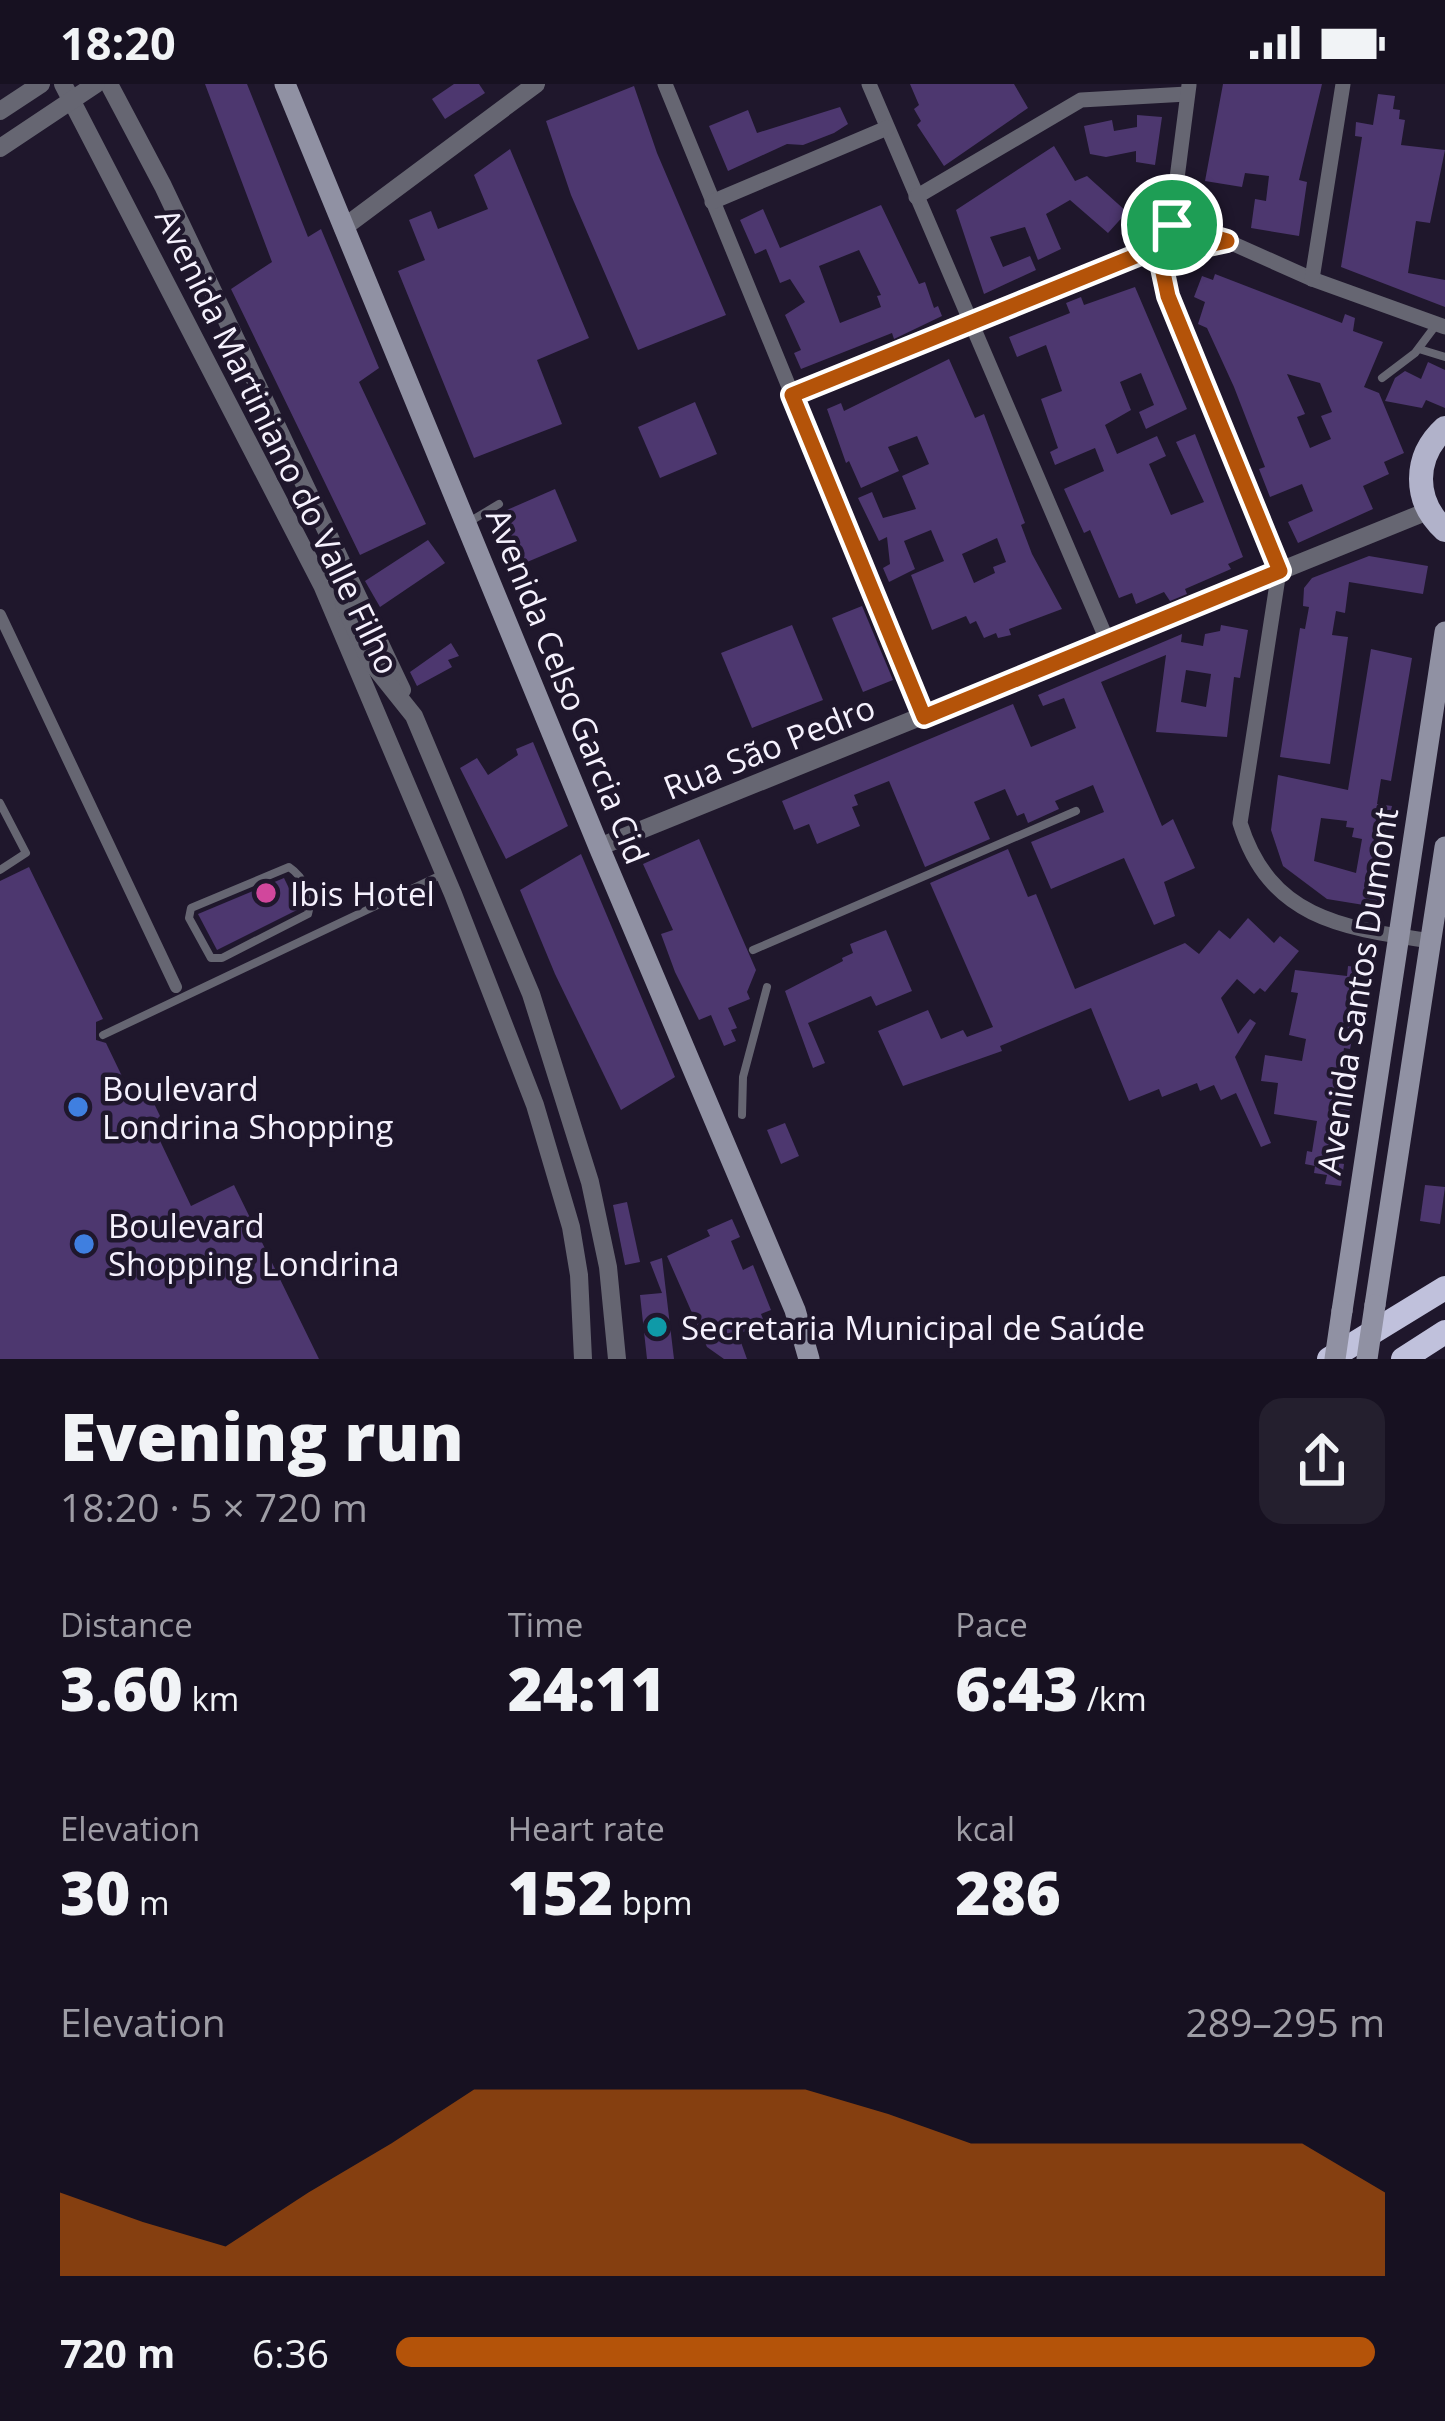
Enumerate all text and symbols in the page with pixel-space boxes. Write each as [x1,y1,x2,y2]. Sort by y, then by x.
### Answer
text: 18:20 [60,12,176,73]
pin [1121,174,1223,276]
icon: arrive [1139,192,1205,258]
street label: Avenida Martiniano do Valle Filho [145,201,411,681]
street label: Avenida Celso Garcia Cid [476,502,660,870]
street label: Rua São Pedro [657,684,881,810]
street label: Avenida Santos Dumont [1306,804,1408,1178]
place label: Ibis Hotel [290,871,435,916]
marker: Ibis Hotel [253,880,279,906]
place label: Boulevard Londrina Shopping [102,1066,394,1149]
marker: Boulevard Londrina Shopping [65,1094,91,1120]
place label: Boulevard Shopping Londrina [108,1203,400,1286]
marker: Boulevard Shopping Londrina [71,1231,97,1257]
place label: Secretaria Municipal de Saúde [681,1305,1145,1350]
marker: Secretaria Municipal de Saúde [644,1314,670,1340]
text: Evening run [60,1390,464,1480]
button: share [1259,1398,1385,1524]
text: 18:20 · 5 × 720 m [60,1480,368,1533]
text: Distance [60,1602,193,1647]
text: Time [508,1602,583,1647]
text: Pace [955,1602,1028,1647]
text: 3.60 [60,1647,183,1729]
text: 24:11 [508,1647,666,1729]
text: 6:43 [955,1647,1078,1729]
text: km [183,1676,239,1721]
text: /km [1078,1676,1147,1721]
text: Elevation [60,1806,200,1851]
text: Heart rate [508,1806,665,1851]
text: kcal [955,1806,1015,1851]
text: 30 [60,1851,130,1933]
text: 152 [508,1851,613,1933]
text: 286 [955,1851,1061,1933]
text: m [130,1880,169,1925]
text: bpm [613,1880,693,1925]
text: Elevation [60,1995,226,2048]
text: 289–295 m [1185,1995,1385,2048]
text: 720 m [60,2326,175,2379]
text: 6:36 [252,2326,329,2379]

